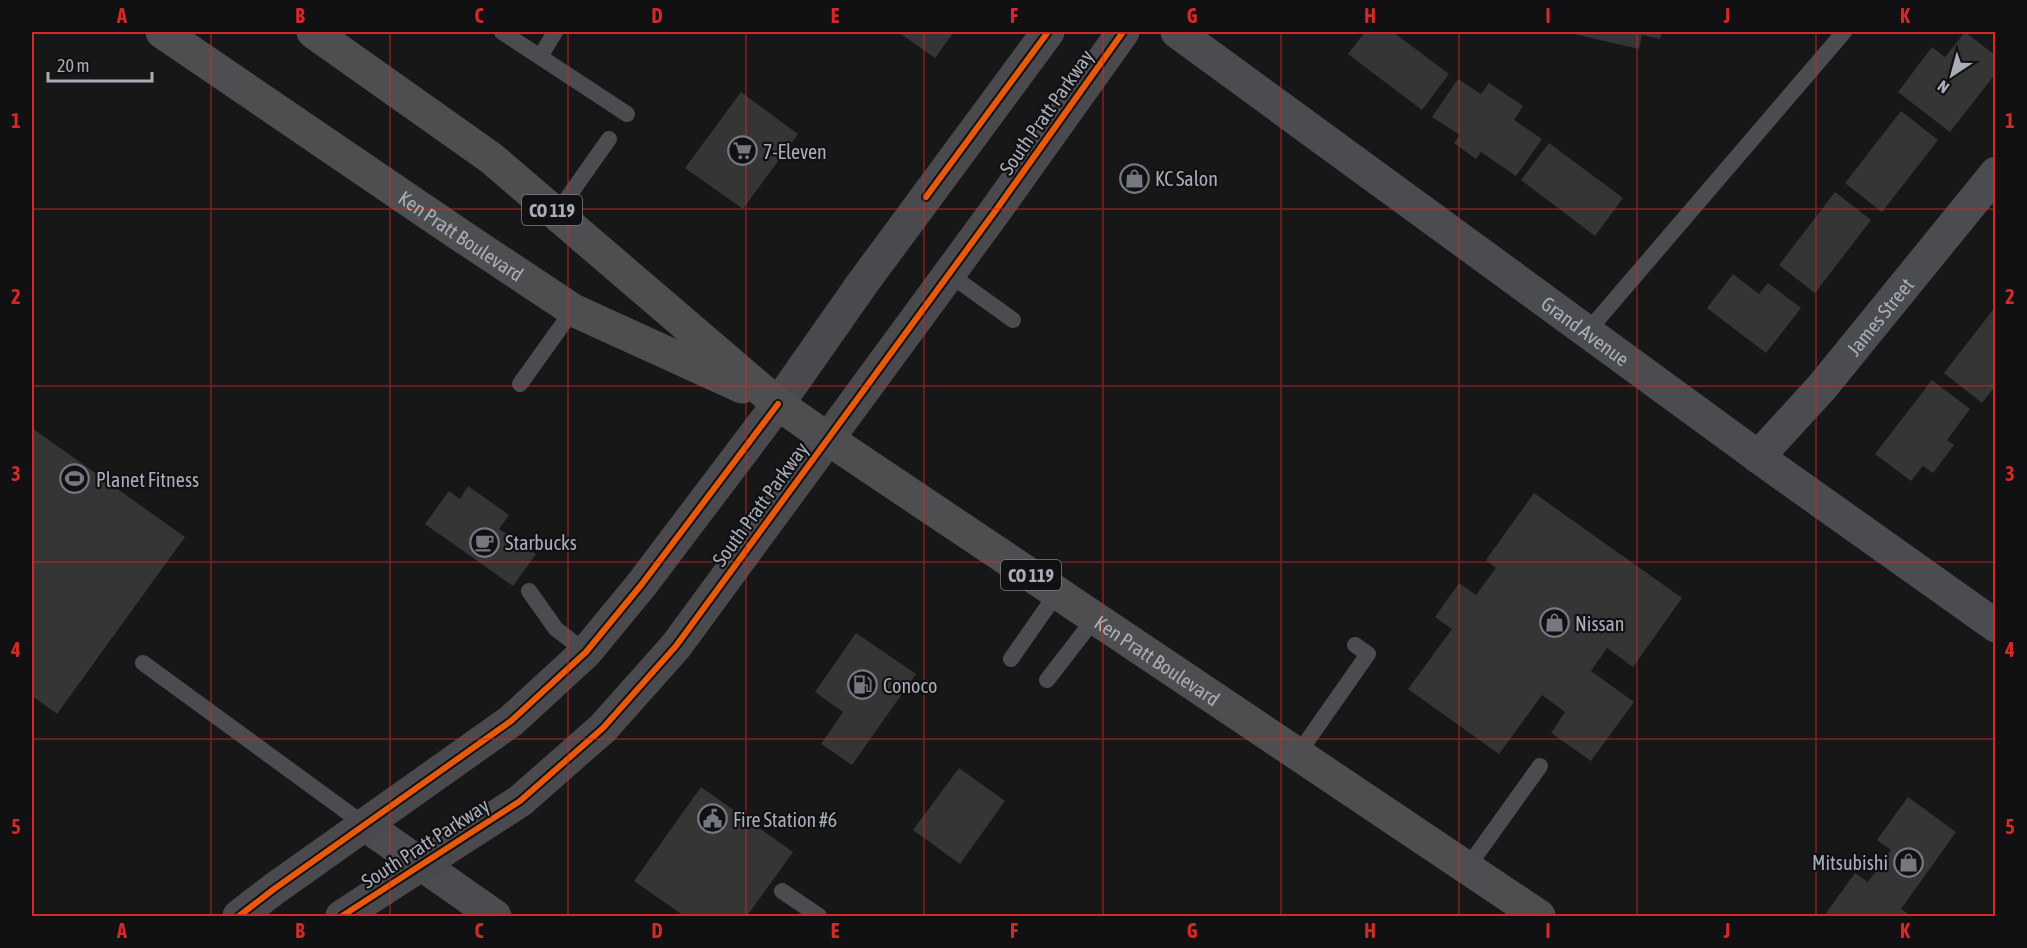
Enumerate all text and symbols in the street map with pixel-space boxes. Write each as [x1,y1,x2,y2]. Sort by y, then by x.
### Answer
text: A [116,4,127,27]
text: B [295,4,305,27]
text: C [475,4,484,27]
text: D [651,4,663,27]
text: E [831,4,840,27]
text: F [1010,4,1018,27]
text: G [1187,4,1198,27]
text: H [1364,4,1376,27]
text: I [1545,4,1551,27]
text: J [1723,4,1730,27]
text: K [1900,4,1910,27]
scale bar [48,45,152,83]
street label: South Pratt Parkway [994,45,1098,179]
north arrow [1922,45,1982,105]
text: 20 m [57,55,89,76]
text: N [1934,77,1952,97]
text: 1 [11,109,21,132]
text: 1 [2005,109,2015,132]
supermarket icon: 7-Eleven [726,135,758,167]
place label: 7-Eleven [763,140,827,163]
shop icon: KC Salon [1118,162,1150,194]
place label: KC Salon [1155,167,1218,190]
street label: Ken Pratt Boulevard [395,185,528,286]
road number: CO 119 [522,195,582,225]
street label: James Street [1841,273,1918,360]
text: 2 [11,285,21,308]
text: 2 [2005,285,2015,308]
street label: Grand Avenue [1537,291,1634,370]
street label: South Pratt Parkway [707,438,813,570]
text: 3 [11,462,21,485]
text: 3 [2005,462,2015,485]
sports icon: Planet Fitness [59,463,91,495]
place label: Planet Fitness [96,468,199,491]
cafe icon: Starbucks [468,526,500,558]
place label: Starbucks [505,531,577,554]
road number: CO 119 [1001,560,1061,590]
shop icon: Nissan [1538,607,1570,639]
street label: Ken Pratt Boulevard [1091,610,1224,710]
place label: Nissan [1575,612,1625,635]
text: 4 [10,638,21,661]
text: 4 [2004,638,2015,661]
fuel station icon: Conoco [846,669,878,701]
place label: Conoco [883,674,937,697]
street label: South Pratt Parkway [357,793,493,893]
public building icon: Fire Station #6 [696,803,728,835]
place label: Fire Station #6 [733,808,837,831]
text: 5 [11,815,21,838]
text: 5 [2005,815,2015,838]
shop icon: Mitsubishi [1893,846,1925,878]
place label: Mitsubishi [1812,851,1888,874]
text: A [116,919,127,942]
text: B [295,919,305,942]
text: C [475,919,484,942]
text: D [651,919,663,942]
text: E [831,919,840,942]
text: F [1010,919,1018,942]
text: G [1187,919,1198,942]
text: H [1364,919,1376,942]
text: I [1545,919,1551,942]
text: J [1723,919,1730,942]
text: K [1900,919,1910,942]

